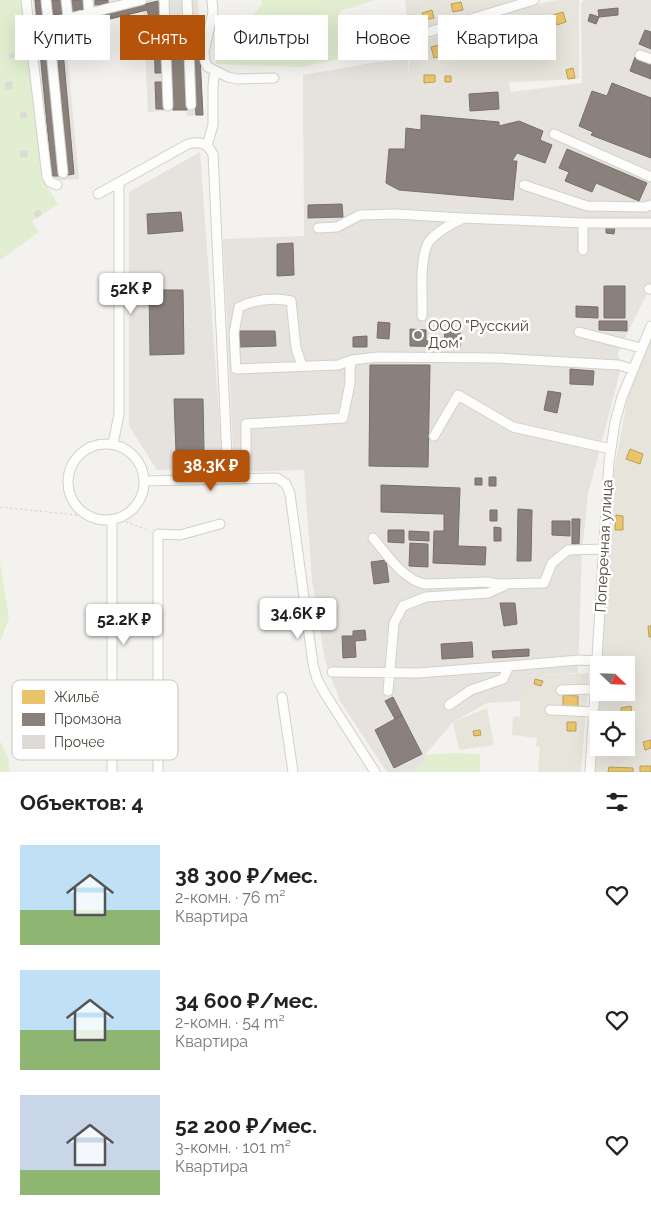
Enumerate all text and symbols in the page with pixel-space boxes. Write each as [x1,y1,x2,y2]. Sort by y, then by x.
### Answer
chip: Купить [15,15,110,60]
chip: Снять [120,15,205,60]
chip: Фильтры [215,15,328,60]
chip: Новое [338,15,428,60]
chip: Квартира [438,15,556,60]
pin: 52K ₽ [96,272,166,315]
text: 52K ₽ [110,279,152,298]
place label: ООО "Русский Дом" [428,317,529,352]
marker: ООО "Русский Дом" [412,329,424,341]
pin: 38.3K ₽ [165,450,257,492]
text: 38.3K ₽ [184,456,238,475]
street label: Поперечная улица [592,479,616,613]
pin: 34.6K ₽ [252,598,344,640]
pin: 52.2K ₽ [78,604,170,646]
text: 34.6K ₽ [270,604,326,623]
text: 52.2K ₽ [97,610,151,629]
north arrow [590,656,635,701]
map controls [590,656,635,756]
legend [12,680,178,760]
text: Жильё [54,689,99,705]
text: Промзона [54,711,121,727]
button: locate [590,711,635,756]
text: Прочее [54,734,105,750]
icon: filters [603,788,631,816]
text: Объектов: 4 [20,790,143,815]
text: 38 300 ₽/мес. [175,863,318,888]
icon: home [60,865,120,925]
icon: heart [603,881,631,909]
text: 2-комн. · 76 m² [175,888,285,907]
text: Квартира [175,907,248,926]
text: 34 600 ₽/мес. [175,988,318,1013]
icon: home [60,990,120,1050]
icon: heart [603,1006,631,1034]
text: 2-комн. · 54 m² [175,1013,285,1032]
text: Квартира [175,1032,248,1051]
text: 52 200 ₽/мес. [175,1113,317,1138]
icon: home [60,1115,120,1175]
icon: heart [603,1131,631,1159]
text: 3-комн. · 101 m² [175,1138,291,1157]
text: Квартира [175,1157,248,1176]

